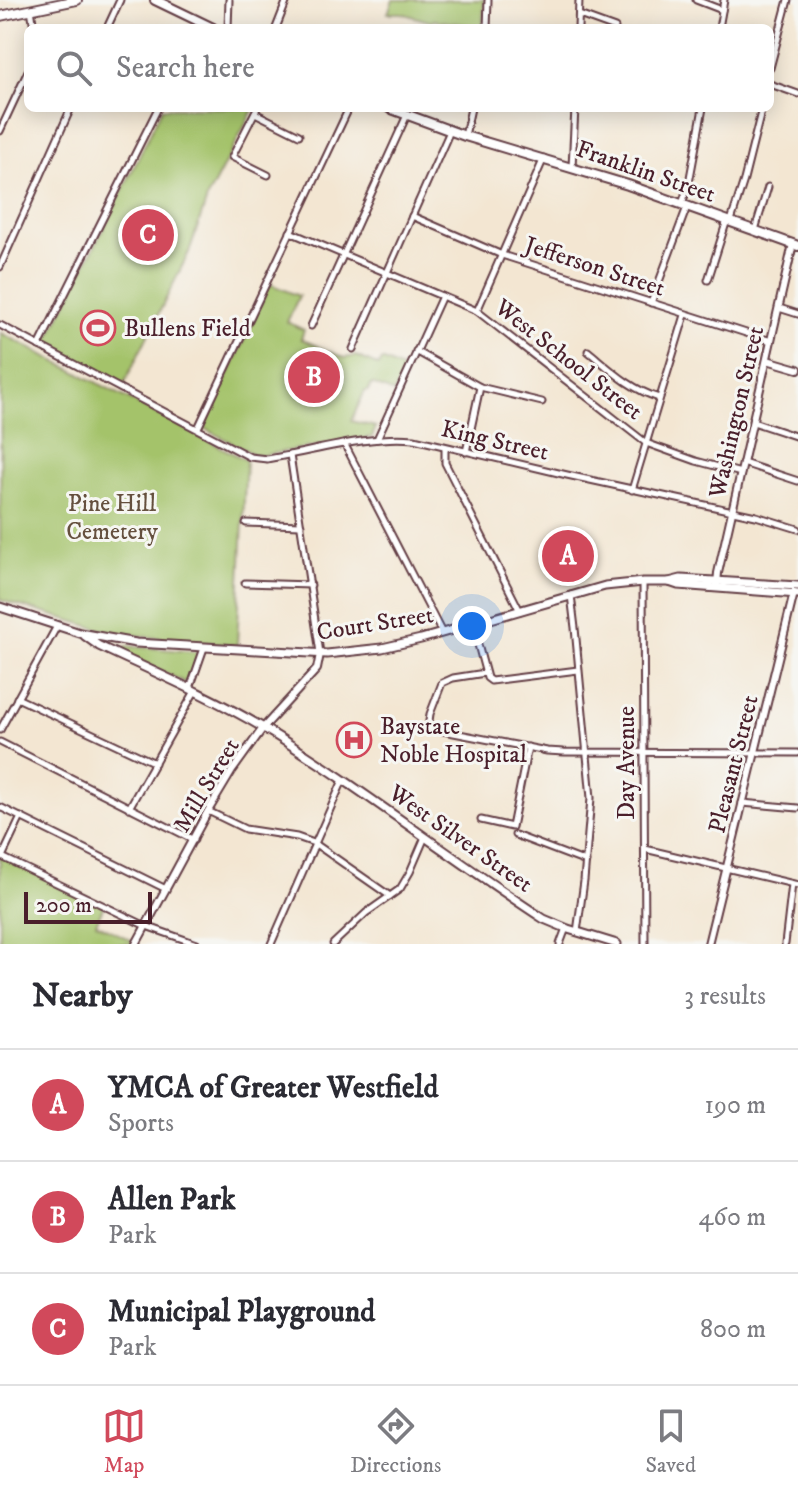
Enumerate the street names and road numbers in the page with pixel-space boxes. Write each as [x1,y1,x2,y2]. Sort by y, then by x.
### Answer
street label: Franklin Street [572,134,719,210]
street label: Jefferson Street [519,230,669,304]
street label: West School Street [488,292,649,427]
street label: Washington Street [702,323,771,502]
street label: King Street [438,414,552,468]
street label: Court Street [315,600,436,648]
street label: Pleasant Street [702,692,766,836]
street label: Day Avenue [612,706,642,820]
street label: Mill Street [167,733,247,838]
street label: West Silver Street [382,778,538,900]

